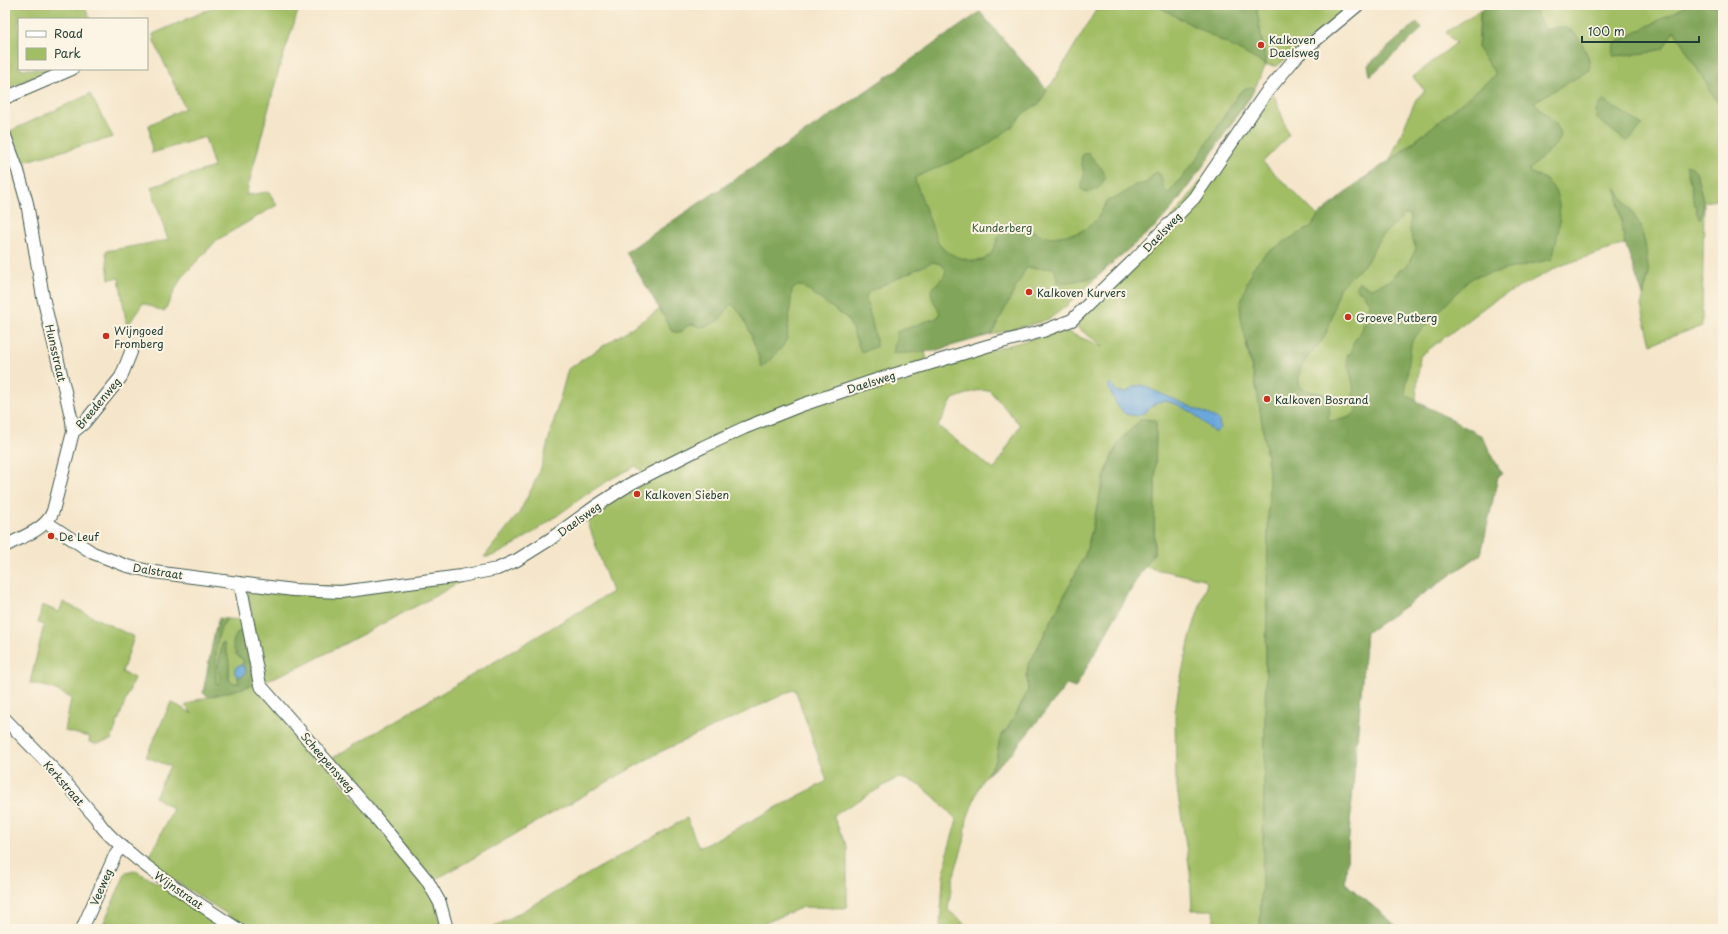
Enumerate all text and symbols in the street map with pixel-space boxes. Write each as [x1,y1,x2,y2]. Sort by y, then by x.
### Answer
legend [18,18,148,70]
scale bar [1582,18,1699,44]
text: 100 m [1588,22,1625,40]
text: Road [54,24,83,42]
place label: Kalkoven Daelsweg [1269,31,1320,61]
marker: Kalkoven Daelsweg [1256,40,1266,50]
text: Park [54,44,81,62]
street label: Daelsweg [1138,208,1186,256]
park label: Kunderberg [972,219,1032,236]
place label: Kalkoven Kurvers [1037,284,1126,301]
marker: Kalkoven Kurvers [1024,287,1034,297]
place label: Groeve Putberg [1356,309,1437,326]
marker: Groeve Putberg [1343,312,1353,322]
place label: Wijngoed Fromberg [114,322,164,352]
street label: Hunsstraat [41,323,71,384]
marker: Wijngoed Fromberg [101,331,111,341]
street label: Daelsweg [844,366,898,398]
street label: Breedenweg [71,373,125,433]
place label: Kalkoven Bosrand [1275,391,1369,408]
marker: Kalkoven Bosrand [1262,394,1272,404]
place label: Kalkoven Sieben [645,486,729,503]
marker: Kalkoven Sieben [632,489,642,499]
street label: Daelsweg [554,497,604,541]
place label: De Leuf [59,528,100,545]
marker: De Leuf [46,531,56,541]
street label: Dalstraat [132,559,185,583]
street label: Scheepensweg [297,728,359,796]
street label: Kerkstraat [40,757,89,810]
street label: Veeweg [85,866,117,908]
street label: Wijnstraat [151,867,207,913]

